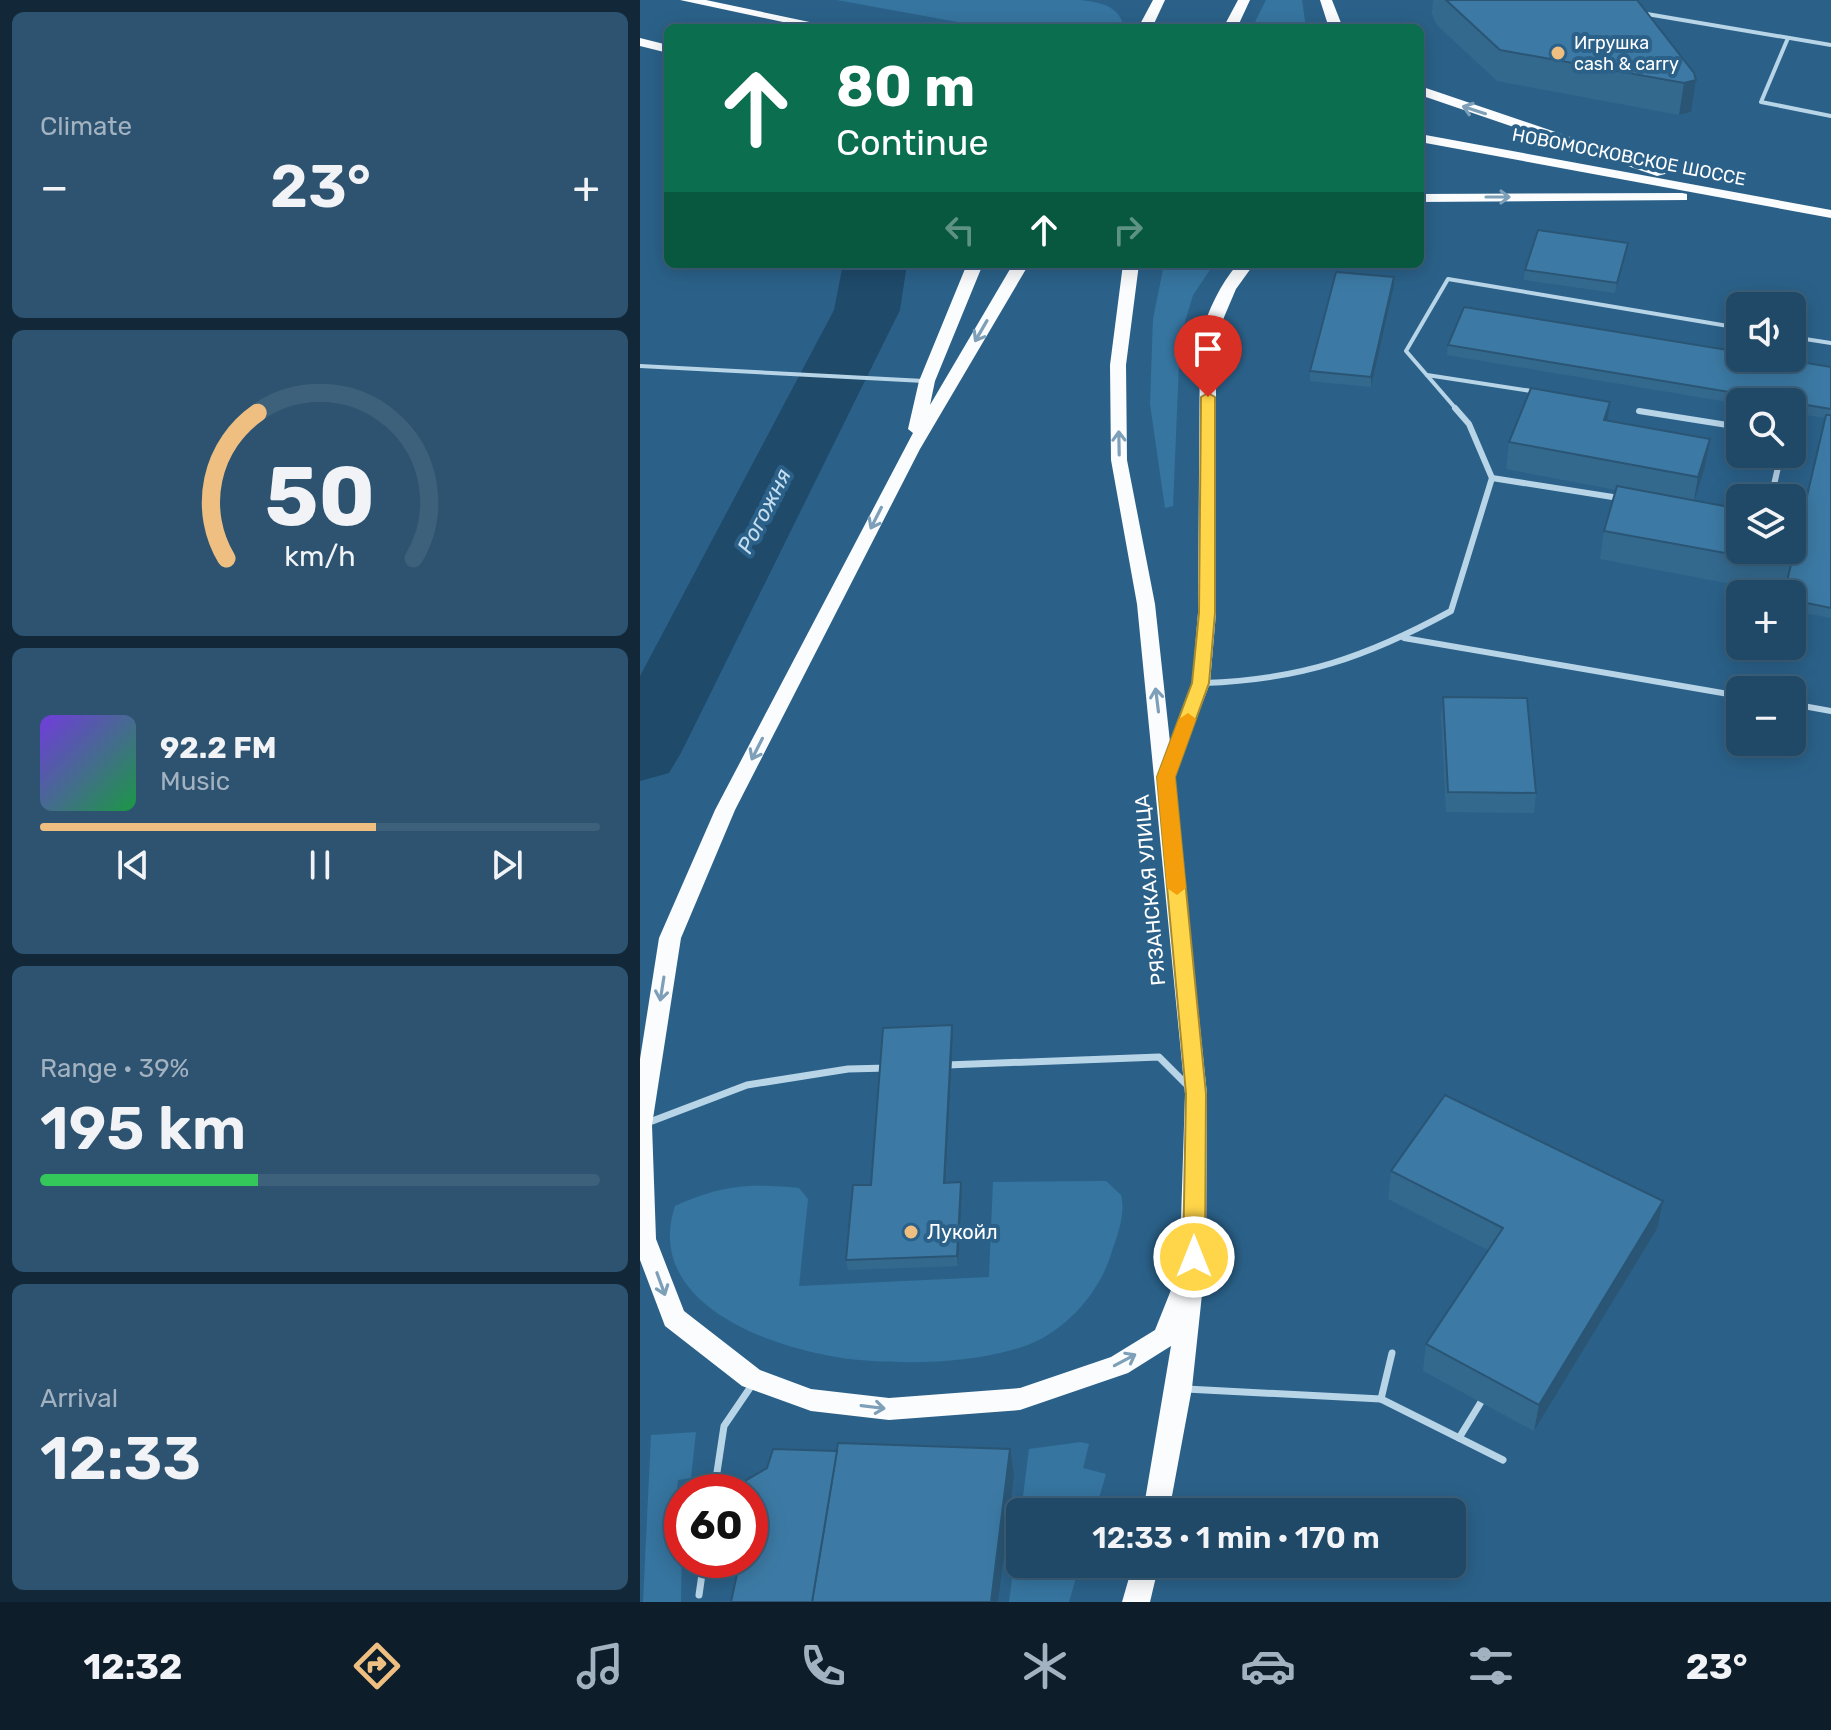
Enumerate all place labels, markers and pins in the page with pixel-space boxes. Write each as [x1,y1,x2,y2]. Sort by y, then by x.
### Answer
place label: Игрушка cash & carry [1574,32,1679,75]
marker: Игрушка cash & carry [1549,44,1567,62]
pin [1174,315,1242,397]
place label: Лукойл [927,1220,998,1244]
marker: Лукойл [902,1223,920,1241]

